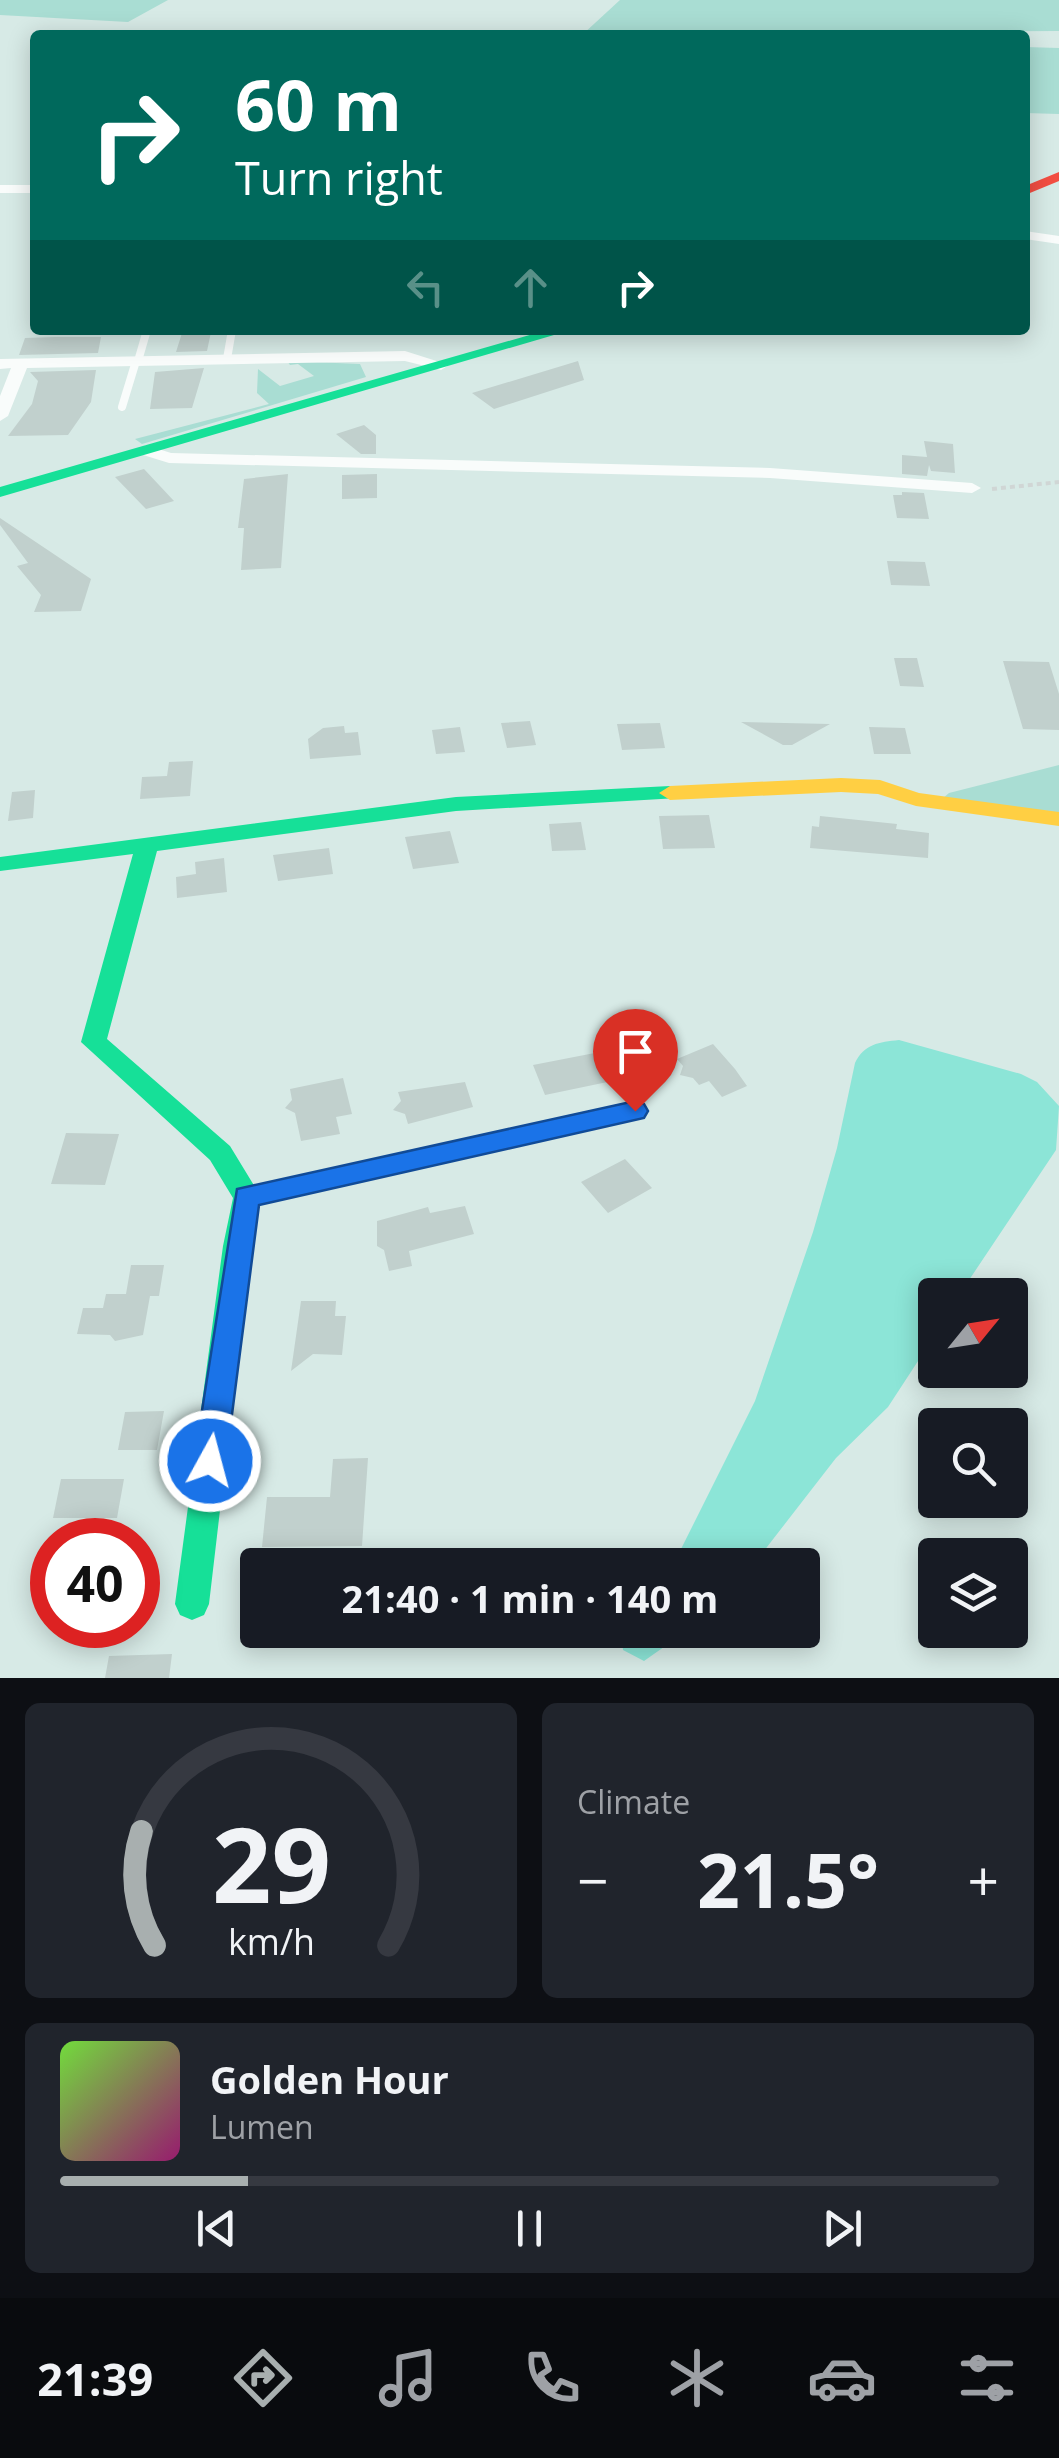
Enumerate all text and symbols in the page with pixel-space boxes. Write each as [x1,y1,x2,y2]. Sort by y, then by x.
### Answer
text: 60 m [235,56,402,152]
icon: right [70,70,200,200]
text: Turn right [235,147,443,208]
icon: left [398,260,453,315]
icon: ahead [503,260,558,315]
icon: right [608,260,663,315]
pin [593,1009,678,1112]
icon: arrive [608,1024,663,1079]
north arrow [918,1278,1028,1388]
map controls [918,1278,1028,1648]
button: search [918,1408,1028,1518]
position arrow [158,1409,262,1513]
speed limit sign: 40 [30,1518,160,1648]
button: layers [918,1538,1028,1648]
text: 21:40 · 1 min · 140 m [342,1572,718,1624]
text: Climate [577,1780,690,1823]
text: 29 [212,1792,330,1933]
text: 21.5° [697,1828,879,1930]
text: − [577,1842,608,1917]
text: + [968,1842,999,1917]
text: km/h [228,1917,314,1965]
text: Golden Hour [210,2053,449,2105]
text: Lumen [210,2105,314,2148]
icon: previous [189,2201,244,2256]
icon: pause [502,2201,557,2256]
icon: next [815,2201,870,2256]
icon: directions [228,2343,298,2413]
icon: music [373,2343,443,2413]
icon: phone [517,2343,587,2413]
icon: climate [662,2343,732,2413]
icon: car [807,2343,877,2413]
icon: filters [952,2343,1022,2413]
text: 21:39 [37,2348,153,2409]

